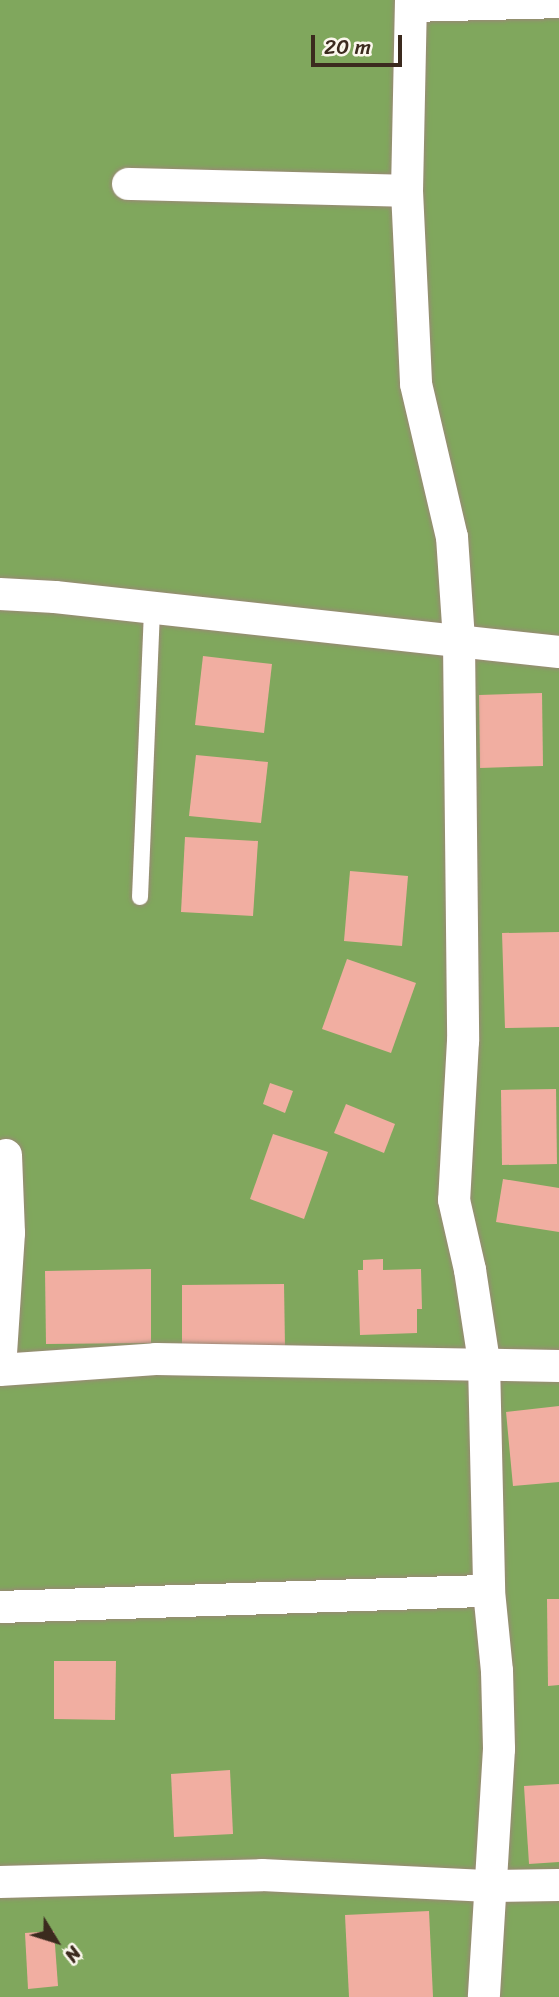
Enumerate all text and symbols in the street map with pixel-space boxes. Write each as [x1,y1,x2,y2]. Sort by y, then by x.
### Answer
scale bar [314,21,405,65]
text: 20 m [324,28,371,66]
north arrow [21,1906,91,1976]
text: N [56,1939,90,1970]

